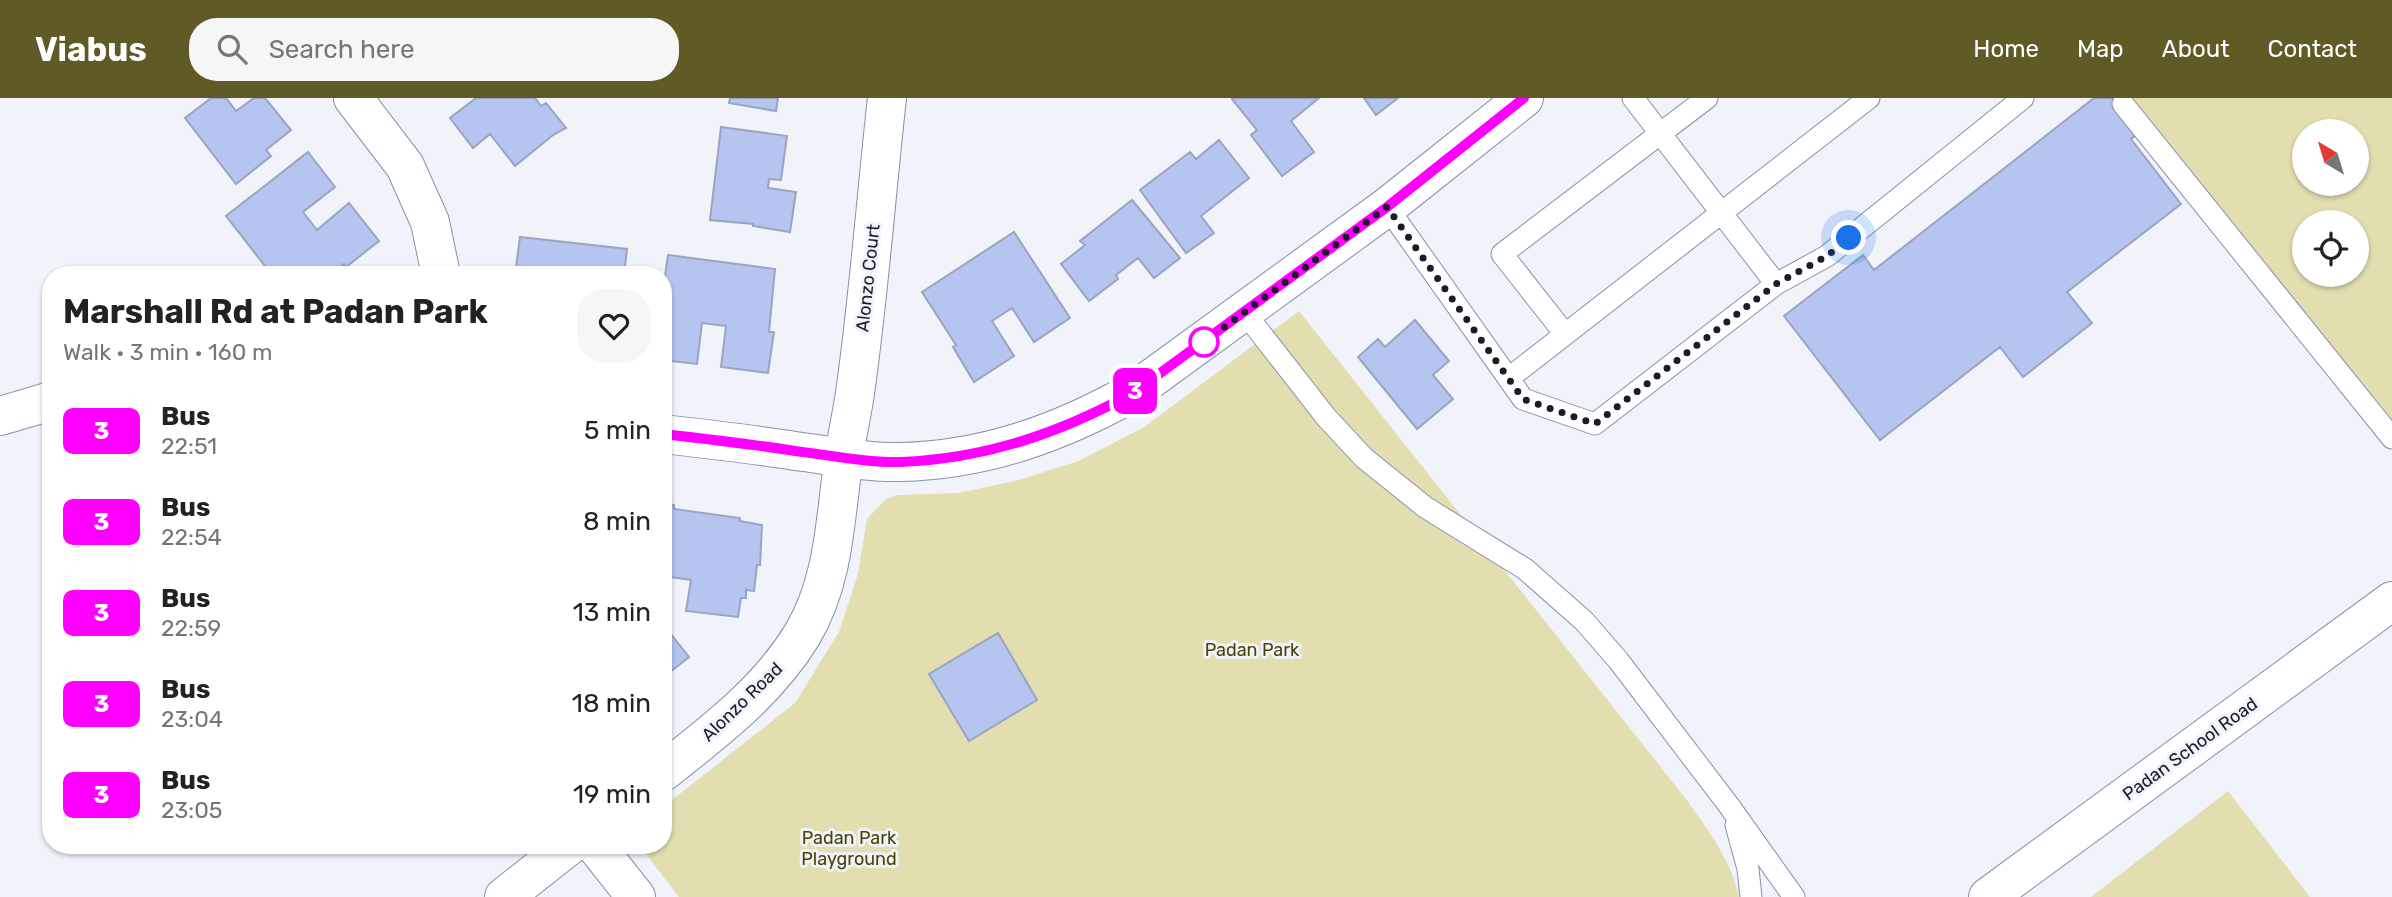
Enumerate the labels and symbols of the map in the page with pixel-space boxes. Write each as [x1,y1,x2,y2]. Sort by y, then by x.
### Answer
north arrow [2292,119,2370,196]
your location [1831,220,1866,255]
street label: Alonzo Court [851,223,885,333]
unlabelled marker [1189,327,1219,357]
line badge: 3 [1112,368,1158,414]
park label: Padan Park [1205,639,1300,661]
street label: Alonzo Road [697,658,787,746]
street label: Padan School Road [2118,693,2262,805]
park label: Padan Park Playground [801,827,897,870]

